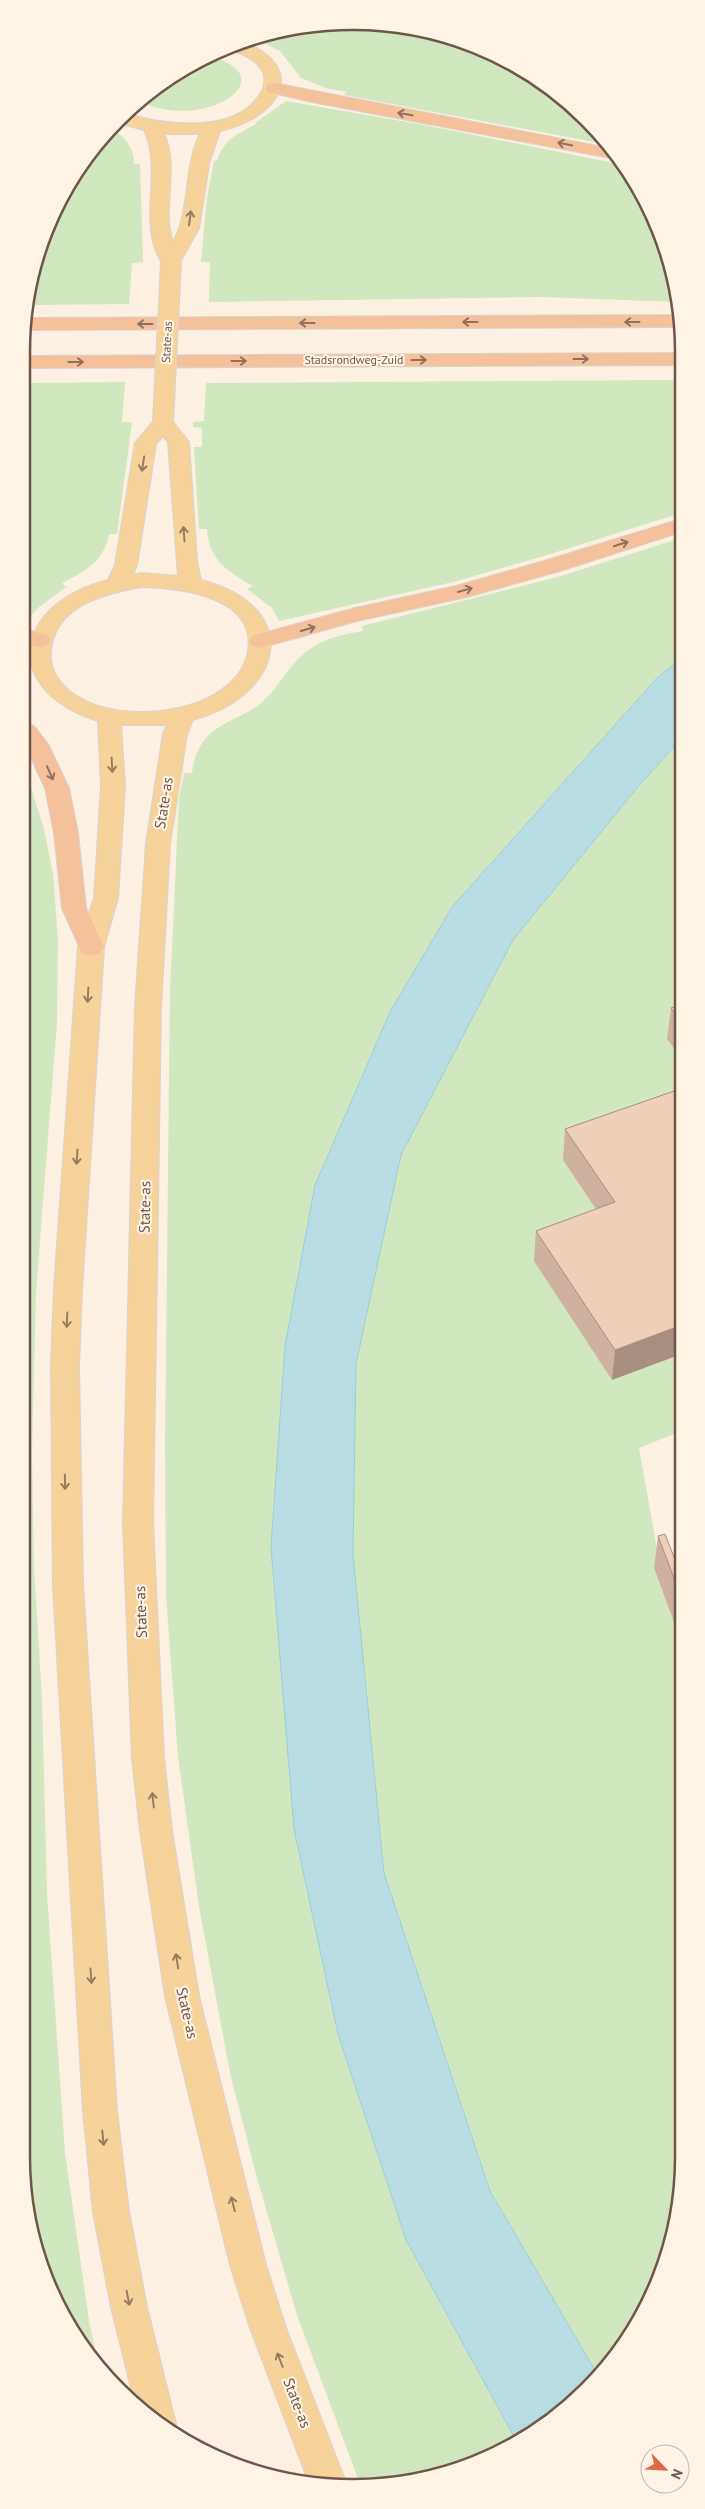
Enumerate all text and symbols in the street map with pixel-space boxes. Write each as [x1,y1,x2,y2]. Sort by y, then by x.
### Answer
one-way arrow [397,109,413,119]
one-way arrow [557,139,573,149]
one-way arrow [186,210,196,226]
one-way arrow [462,317,478,327]
one-way arrow [624,317,640,327]
one-way arrow [299,318,316,328]
one-way arrow [137,319,153,329]
street label: State-as [158,321,175,363]
street label: Stadsrondweg-Zuid [304,352,404,367]
one-way arrow [572,354,589,364]
one-way arrow [410,355,426,365]
one-way arrow [230,356,246,366]
one-way arrow [68,357,84,367]
one-way arrow [137,456,147,472]
one-way arrow [180,527,189,543]
one-way arrow [613,539,628,548]
one-way arrow [457,585,473,594]
one-way arrow [299,623,315,633]
one-way arrow [107,756,116,772]
one-way arrow [46,765,56,780]
street label: State-as [150,776,177,830]
one-way arrow [83,987,92,1003]
one-way arrow [73,1149,82,1165]
street label: State-as [135,1181,154,1233]
one-way arrow [62,1311,72,1327]
one-way arrow [60,1474,70,1490]
street label: State-as [130,1586,151,1638]
one-way arrow [148,1792,158,1808]
one-way arrow [171,1953,181,1969]
one-way arrow [87,1968,96,1984]
street label: State-as [172,1985,203,2040]
one-way arrow [98,2130,108,2146]
one-way arrow [228,2197,237,2213]
one-way arrow [123,2290,133,2306]
one-way arrow [275,2352,284,2368]
street label: State-as [279,2375,316,2431]
north arrow [640,2444,690,2494]
text: N [667,2466,687,2482]

